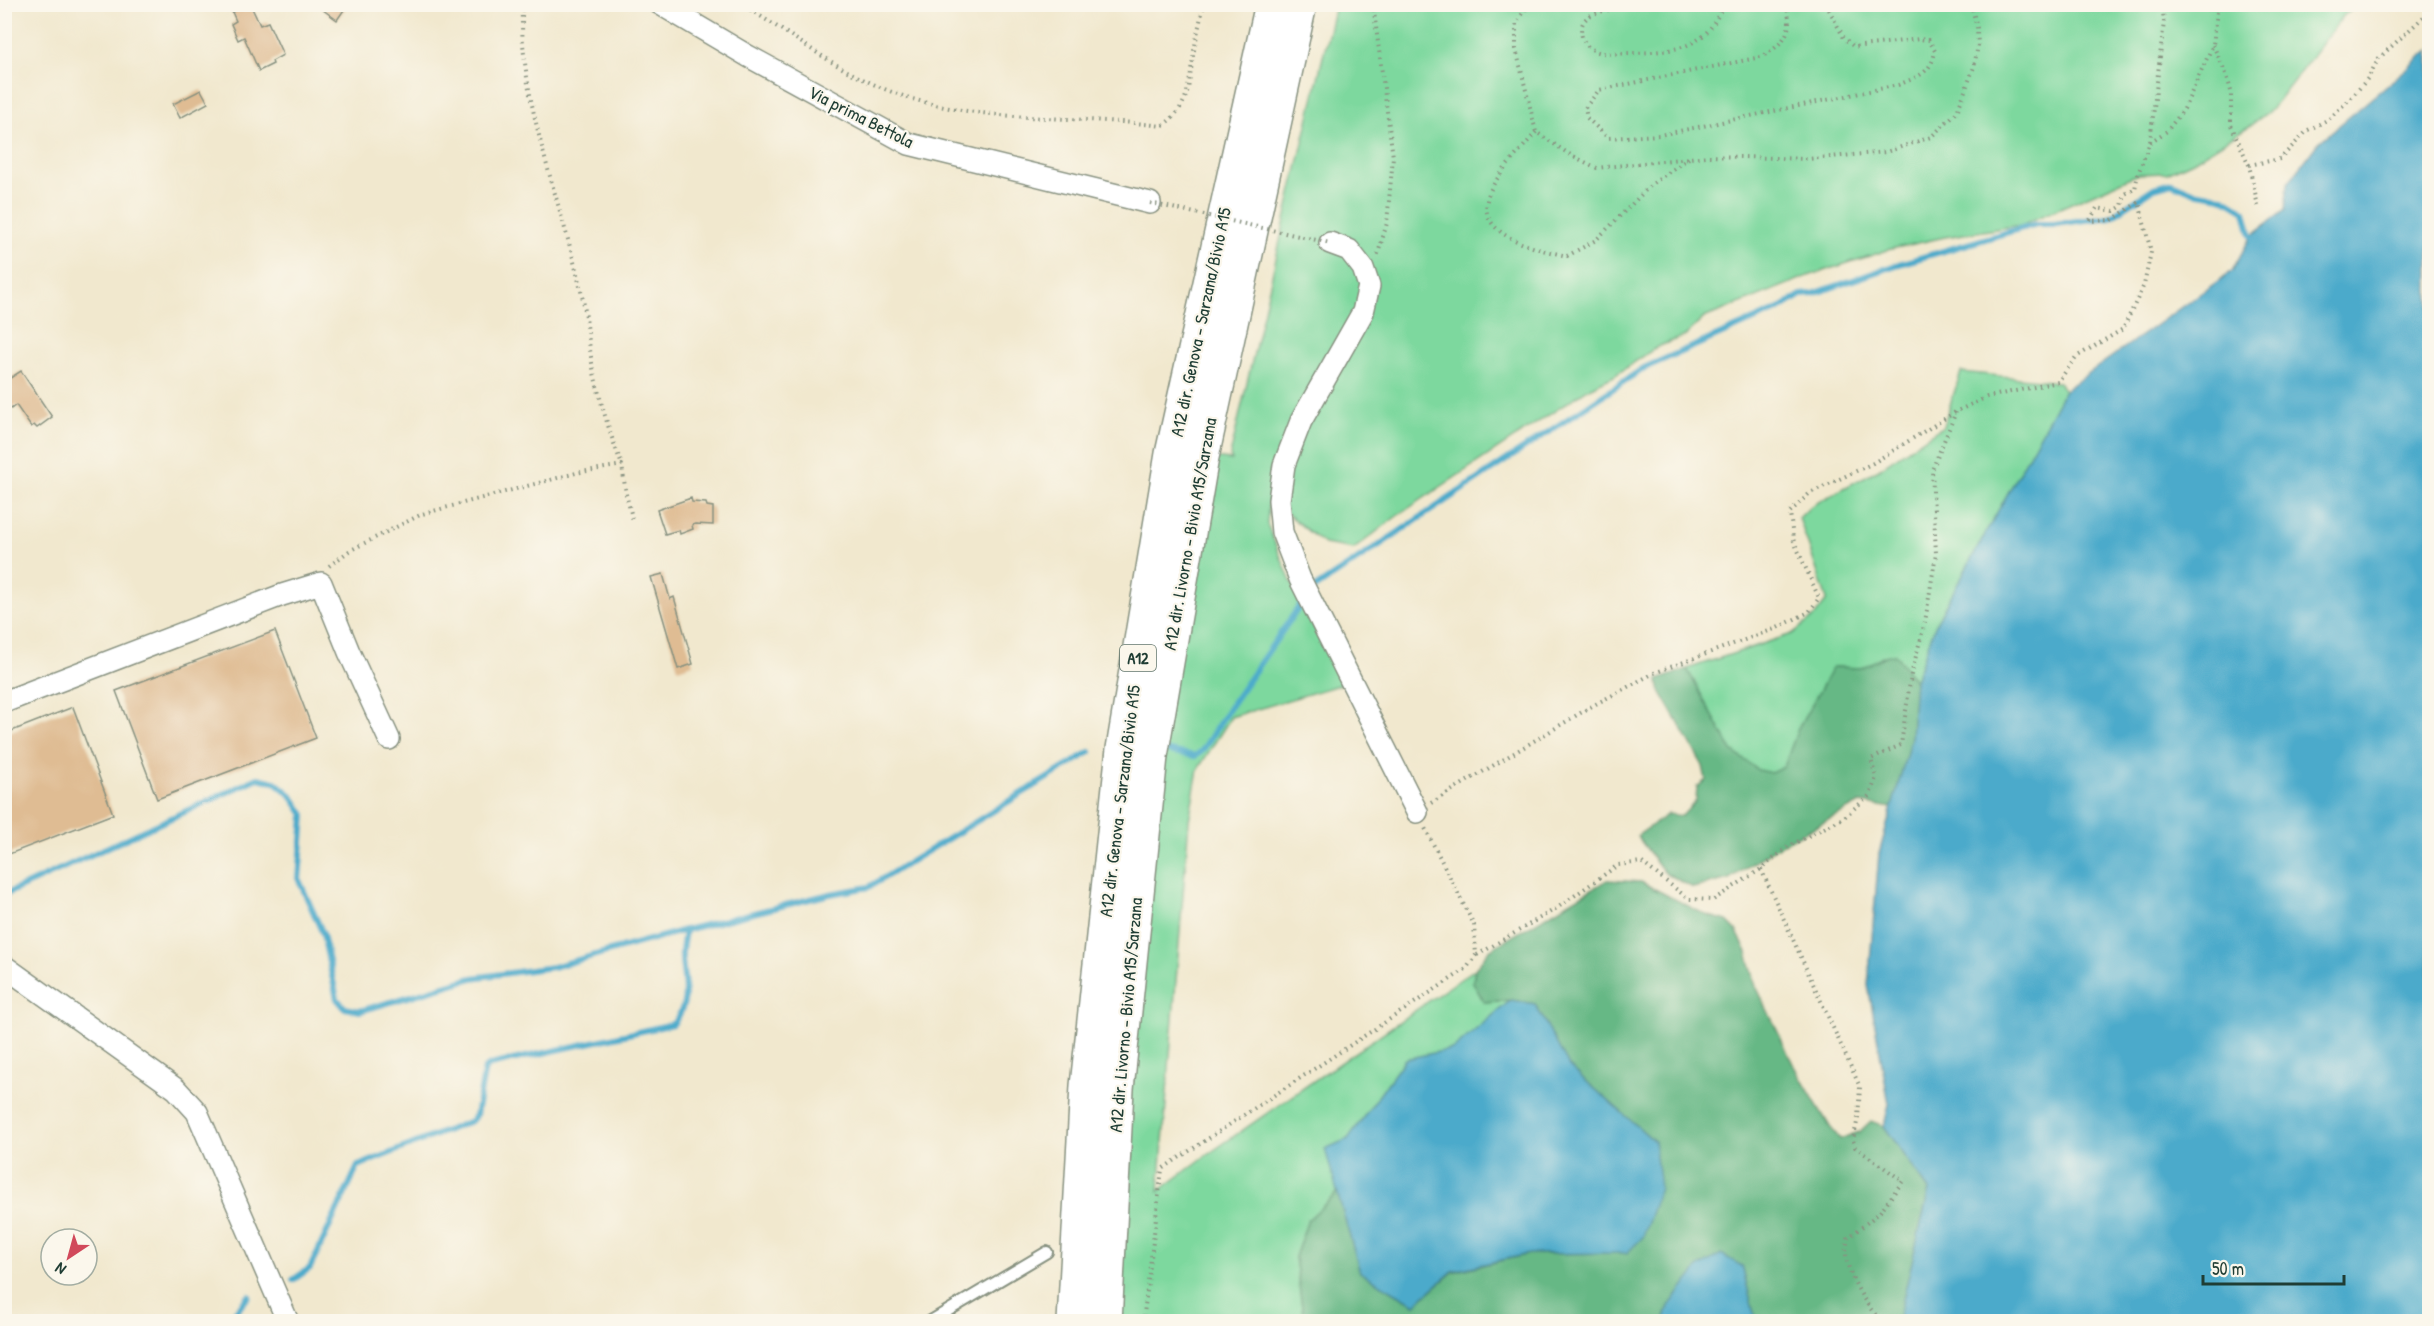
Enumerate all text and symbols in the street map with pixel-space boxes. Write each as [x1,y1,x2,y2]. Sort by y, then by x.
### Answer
street label: Via prima Bettola [804,79,918,154]
street label: A12 dir. Genova - Sarzana/Bivio A15 [1164,205,1237,439]
street label: A12 dir. Livorno - Bivio A15/Sarzana [1157,416,1222,652]
road number: A12 [1120,645,1156,671]
street label: A12 dir. Genova - Sarzana/Bivio A15 [1093,683,1146,918]
street label: A12 dir. Livorno - Bivio A15/Sarzana [1103,897,1148,1133]
north arrow [39,1227,99,1287]
scale bar [2203,1248,2344,1286]
text: 50 m [2212,1256,2244,1281]
text: N [50,1257,70,1281]

